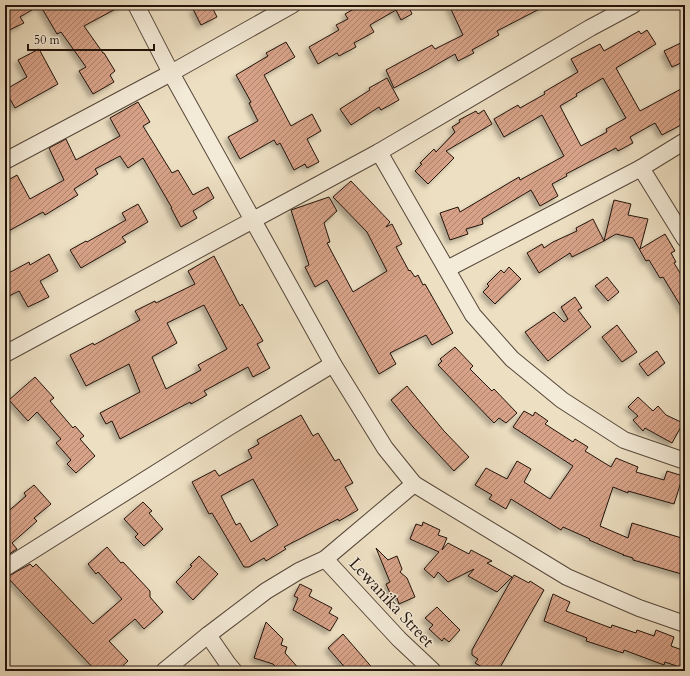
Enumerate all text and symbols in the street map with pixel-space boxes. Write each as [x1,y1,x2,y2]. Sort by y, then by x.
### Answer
scale bar [28,26,154,52]
text: 50 m [34,32,61,48]
street label: Lewanika Street [344,552,440,653]

